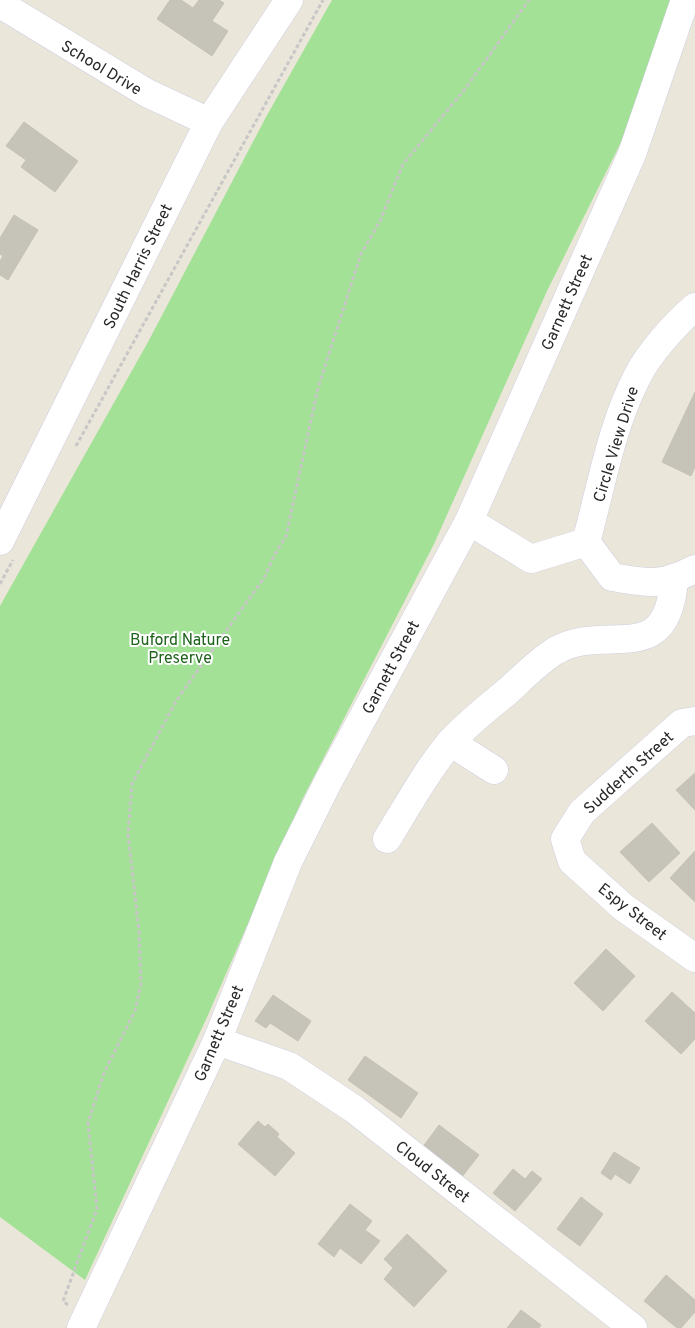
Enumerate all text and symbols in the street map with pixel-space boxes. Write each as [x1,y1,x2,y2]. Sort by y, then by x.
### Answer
street label: School Drive [57,37,145,101]
street label: South Harris Street [100,201,178,333]
street label: Garnett Street [538,252,598,354]
street label: Circle View Drive [590,384,644,505]
street label: Garnett Street [359,618,425,718]
park label: Buford Nature Preserve [130,631,230,669]
street label: Sudderth Street [580,728,678,819]
street label: Espy Street [593,879,670,946]
street label: Garnett Street [190,982,249,1085]
street label: Cloud Street [390,1137,473,1208]

